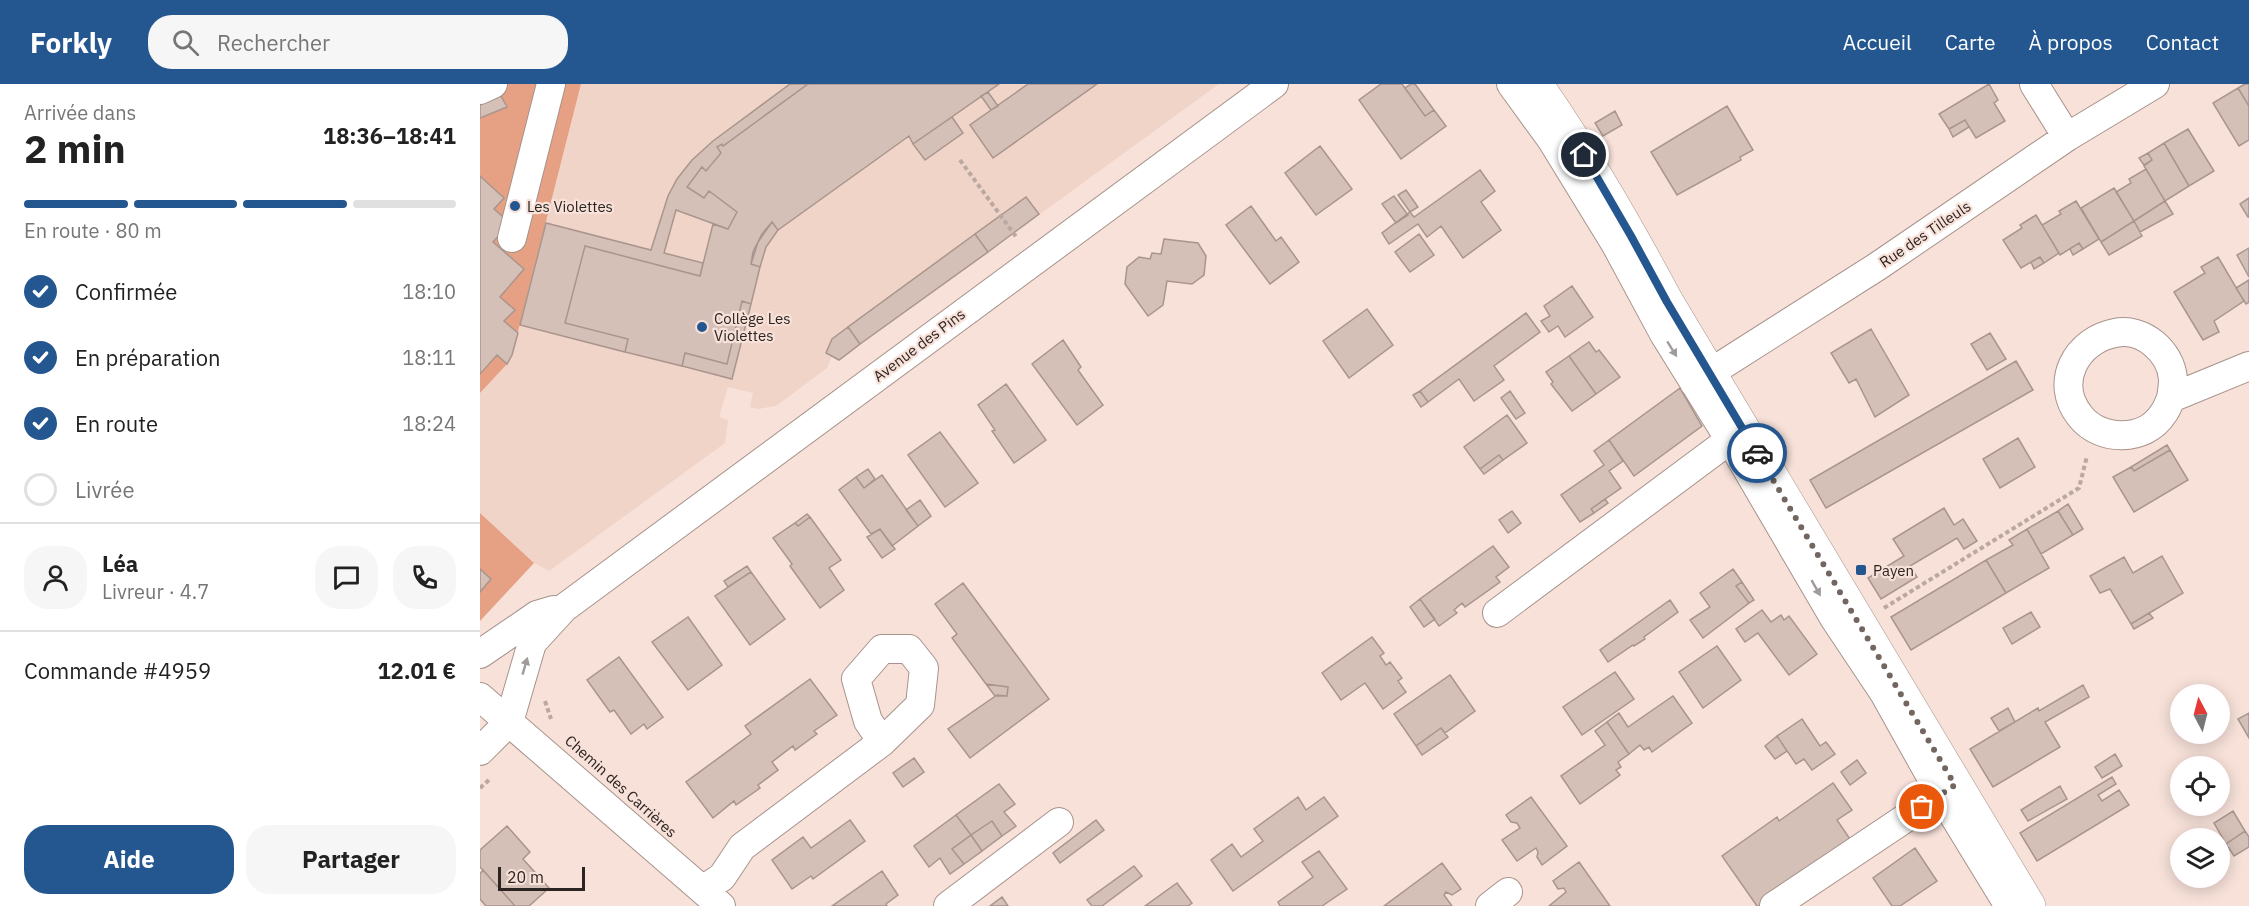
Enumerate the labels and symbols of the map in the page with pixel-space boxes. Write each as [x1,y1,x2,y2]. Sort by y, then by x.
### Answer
pin [1558,129,1609,180]
street label: Rue des Tilleuls [1876,196,1974,272]
place label: Les Violettes [527,197,613,216]
marker: Les Violettes [508,199,522,213]
street label: Avenue des Pins [869,304,969,386]
place label: Collège Les Violettes [714,309,791,345]
marker: Collège Les Violettes [695,320,709,334]
one-way arrow [1667,341,1678,357]
courier [1727,423,1787,483]
place label: Payen [1873,561,1914,580]
marker: Payen [1854,563,1868,577]
one-way arrow [1811,580,1821,597]
one-way arrow [521,657,530,675]
north arrow [2170,684,2230,744]
street label: Chemin des Carrières [561,731,681,841]
pin [1896,781,1947,832]
scale bar [498,864,585,892]

